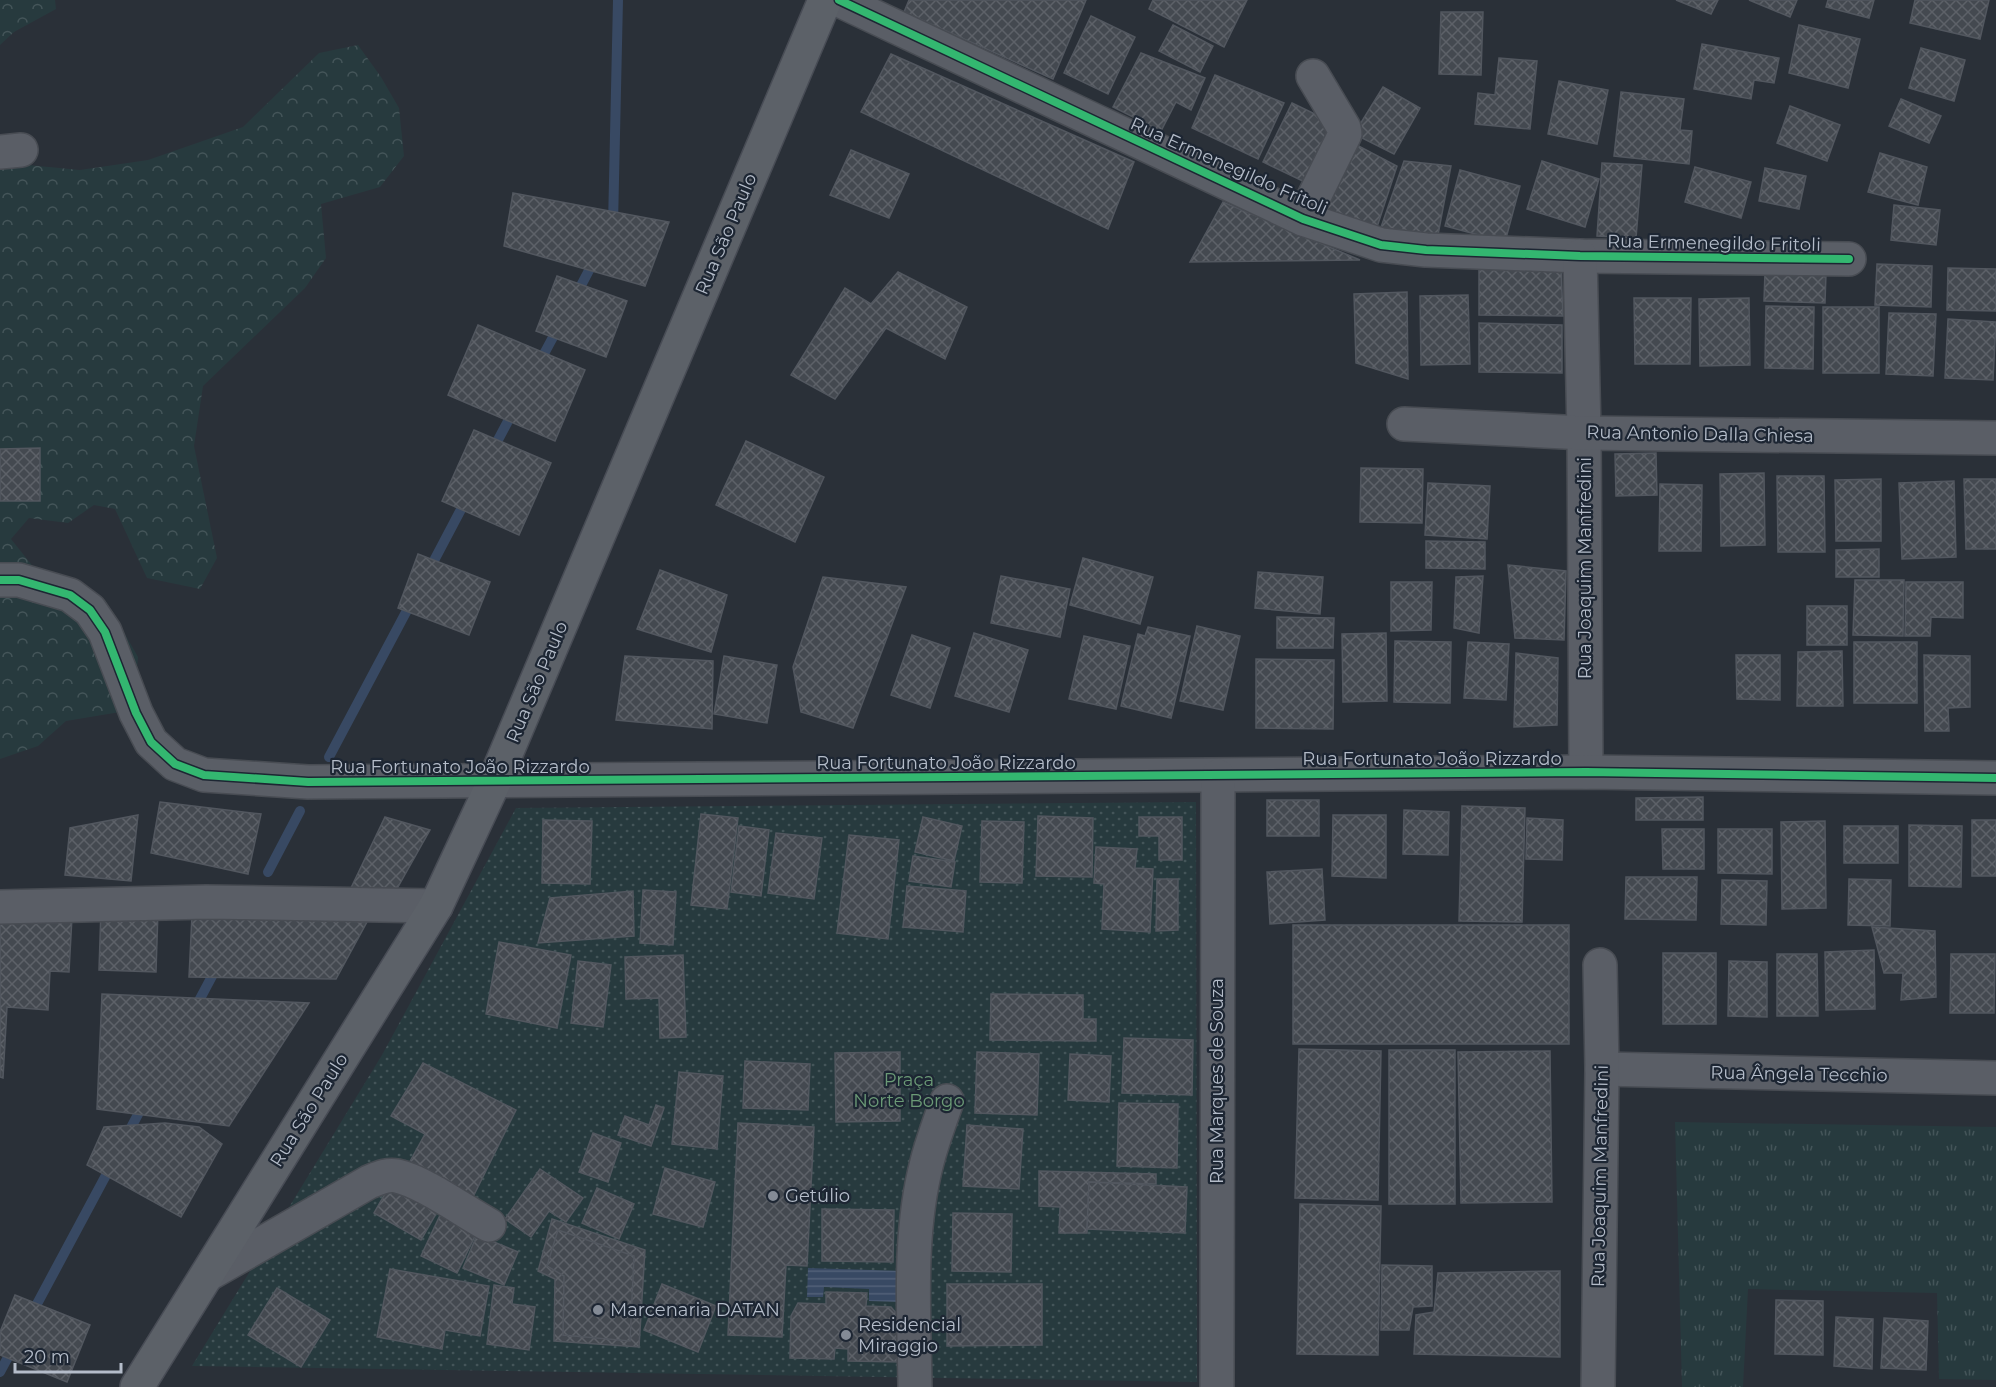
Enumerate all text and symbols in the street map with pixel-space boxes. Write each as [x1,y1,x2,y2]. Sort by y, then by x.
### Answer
street label: Rua Ermenegildo Fritoli [1127,112,1331,220]
street label: Rua São Paulo [691,170,761,298]
street label: Rua Ermenegildo Fritoli [1607,230,1821,256]
street label: Rua Antonio Dalla Chiesa [1586,421,1814,447]
street label: Rua Joaquim Manfredini [1574,457,1596,679]
street label: Rua São Paulo [502,618,572,746]
street label: Rua Fortunato João Rizzardo [1302,748,1562,770]
street label: Rua Fortunato João Rizzardo [816,752,1076,774]
street label: Rua Fortunato João Rizzardo [330,756,590,778]
street label: Rua Marques de Souza [1206,978,1228,1184]
street label: Rua São Paulo [265,1049,353,1171]
street label: Rua Ângela Tecchio [1710,1061,1888,1087]
street label: Rua Joaquim Manfredini [1587,1065,1613,1287]
park label: Praça Norte Borgo [853,1069,965,1112]
place label: Getúlio [785,1185,850,1207]
marker: Getúlio [766,1189,780,1203]
place label: Marcenaria DATAN [610,1299,780,1321]
marker: Marcenaria DATAN [591,1303,605,1317]
place label: Residencial Miraggio [858,1314,961,1357]
marker: Residencial Miraggio [839,1328,853,1342]
scale bar [15,1336,122,1374]
text: 20 m [24,1346,70,1368]

